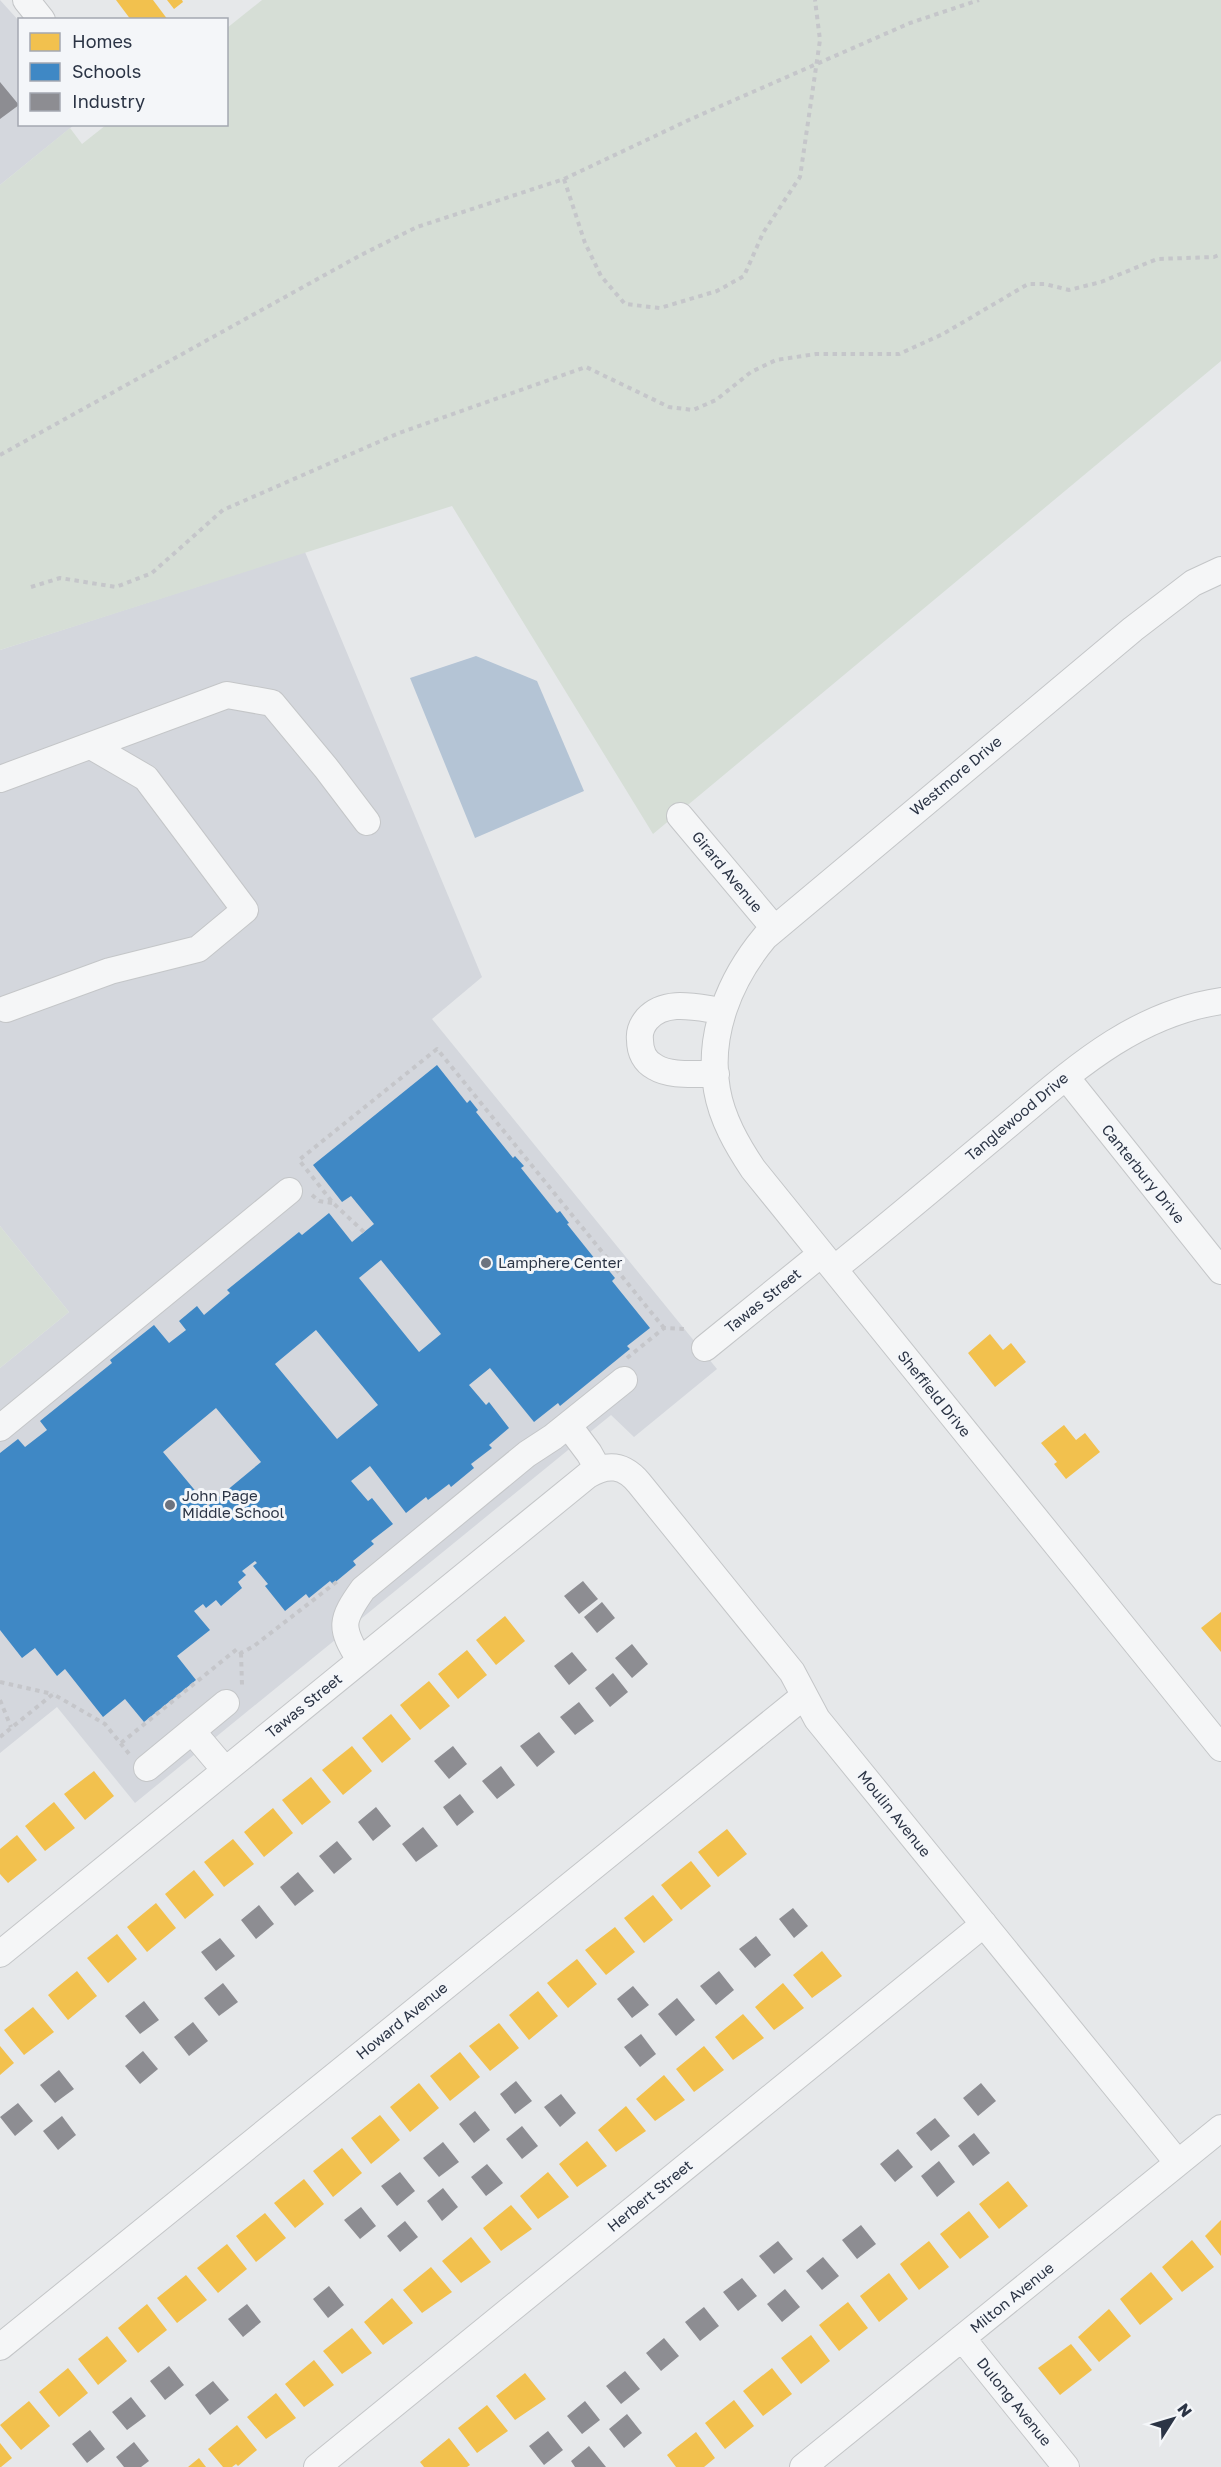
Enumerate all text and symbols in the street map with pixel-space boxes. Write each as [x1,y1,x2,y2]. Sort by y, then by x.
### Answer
legend [18,18,228,126]
text: Homes [72,30,132,52]
text: Schools [72,60,141,82]
text: Industry [72,90,145,112]
street label: Westmore Drive [906,731,1005,819]
street label: Girard Avenue [689,827,767,916]
street label: Tanglewood Drive [961,1068,1071,1164]
street label: Canterbury Drive [1098,1120,1189,1227]
place label: Lamphere Center [498,1253,622,1271]
marker: Lamphere Center [479,1256,493,1270]
street label: Tawas Street [721,1264,804,1336]
street label: Sheffield Drive [894,1347,975,1440]
place label: John Page Middle School [182,1486,284,1521]
marker: John Page Middle School [163,1498,177,1512]
street label: Tawas Street [262,1669,345,1741]
street label: Moulin Avenue [855,1767,935,1860]
street label: Howard Avenue [352,1978,451,2063]
street label: Herbert Street [603,2155,696,2235]
street label: Milton Avenue [966,2258,1057,2336]
street label: Dulong Avenue [974,2354,1056,2449]
north arrow [1143,2389,1203,2449]
text: N [1173,2399,1197,2421]

